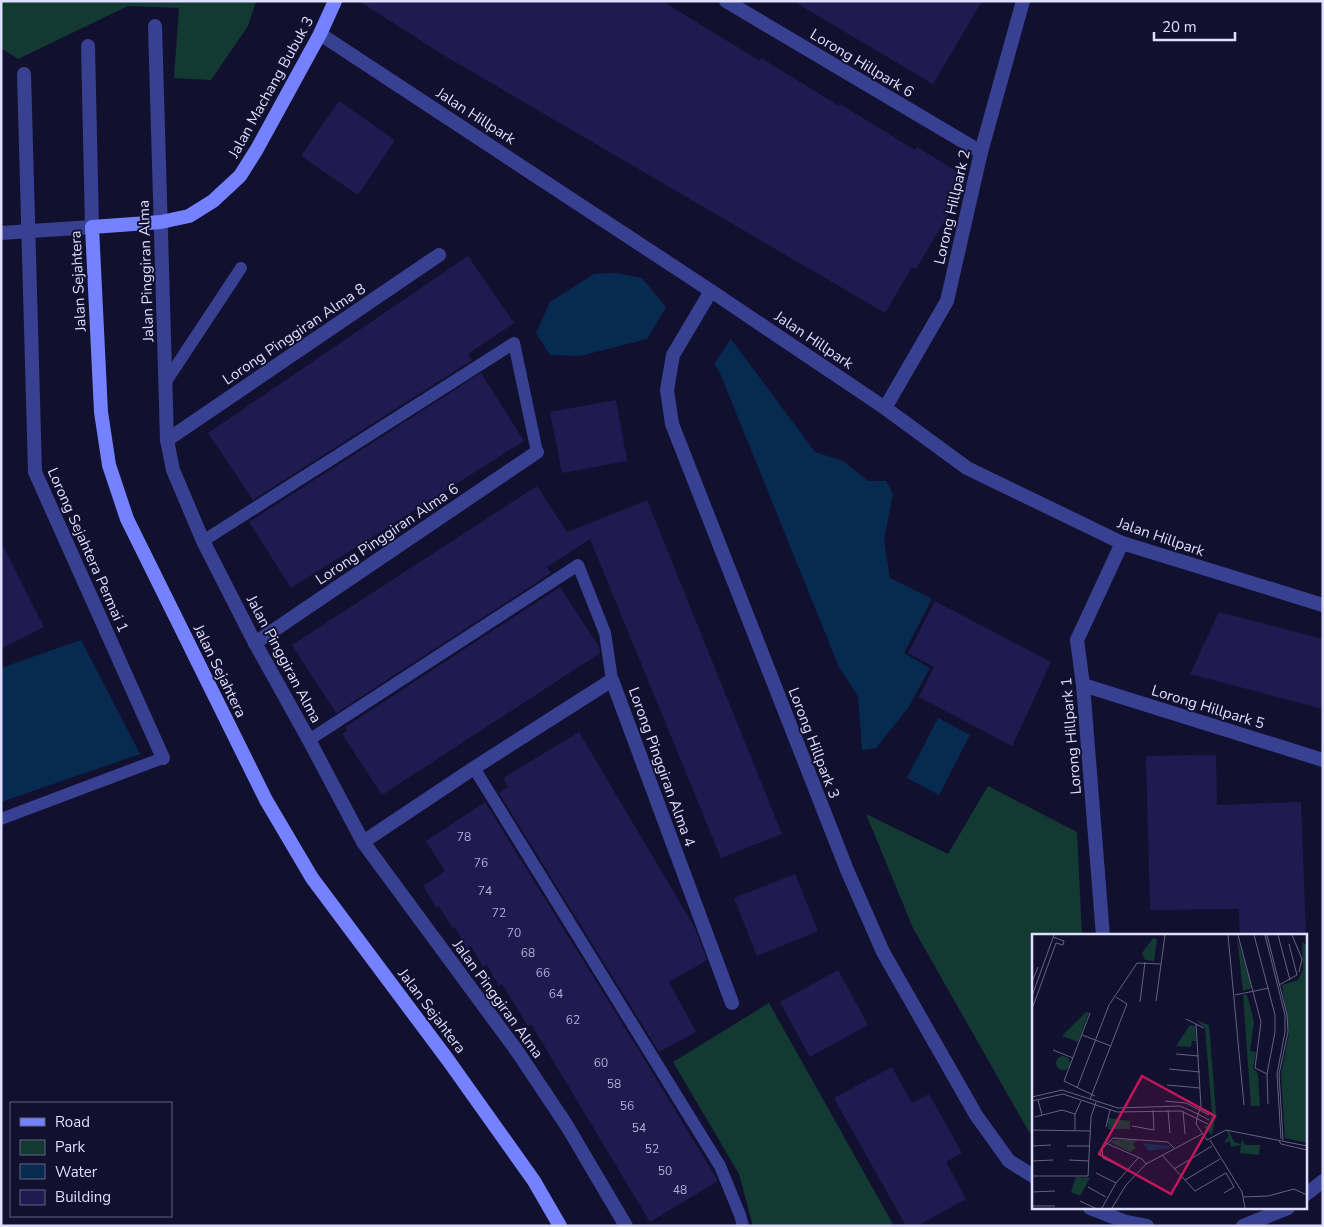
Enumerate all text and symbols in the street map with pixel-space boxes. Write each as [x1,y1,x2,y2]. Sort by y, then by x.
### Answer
scale bar [1154,10,1235,42]
street label: Jalan Machang Bubuk 3 [223,13,318,162]
text: 20 m [1162,17,1197,37]
street label: Lorong Hillpark 6 [807,24,917,102]
street label: Jalan Hillpark [432,82,520,149]
street label: Lorong Hillpark 2 [929,148,975,266]
street label: Jalan Pinggiran Alma [134,200,159,343]
street label: Jalan Sejahtera [65,230,91,333]
street label: Lorong Pinggiran Alma 8 [219,279,369,389]
street label: Jalan Hillpark [770,306,858,374]
street label: Lorong Sejahtera Permai 1 [43,464,133,636]
street label: Lorong Pinggiran Alma 6 [312,479,462,589]
street label: Jalan Hillpark [1114,512,1208,561]
street label: Jalan Pinggiran Alma [241,591,326,726]
street label: Jalan Sejahtera [188,620,251,721]
street label: Lorong Hillpark 1 [1056,677,1086,795]
street label: Lorong Hillpark 5 [1149,680,1267,734]
street label: Lorong Pinggiran Alma 4 [624,684,700,850]
street label: Lorong Hillpark 3 [784,685,844,801]
house number: 78 [457,829,471,845]
house number: 76 [474,855,488,871]
house number: 74 [478,883,492,899]
house number: 72 [492,905,506,921]
house number: 70 [507,925,521,941]
inset map [1032,934,1306,1210]
street label: Jalan Pinggiran Alma [448,935,548,1062]
house number: 68 [521,945,535,961]
street label: Jalan Sejahtera [393,964,470,1057]
house number: 66 [536,965,550,981]
house number: 64 [549,986,563,1002]
house number: 62 [566,1012,580,1028]
house number: 60 [594,1055,608,1071]
house number: 58 [607,1076,621,1092]
house number: 56 [620,1098,634,1114]
legend [10,1102,172,1217]
text: Road [55,1112,90,1132]
house number: 54 [632,1120,646,1136]
text: Park [55,1137,85,1157]
house number: 52 [645,1141,659,1157]
text: Water [55,1162,98,1182]
house number: 50 [658,1163,672,1179]
house number: 48 [673,1182,687,1198]
text: Building [55,1187,111,1207]

